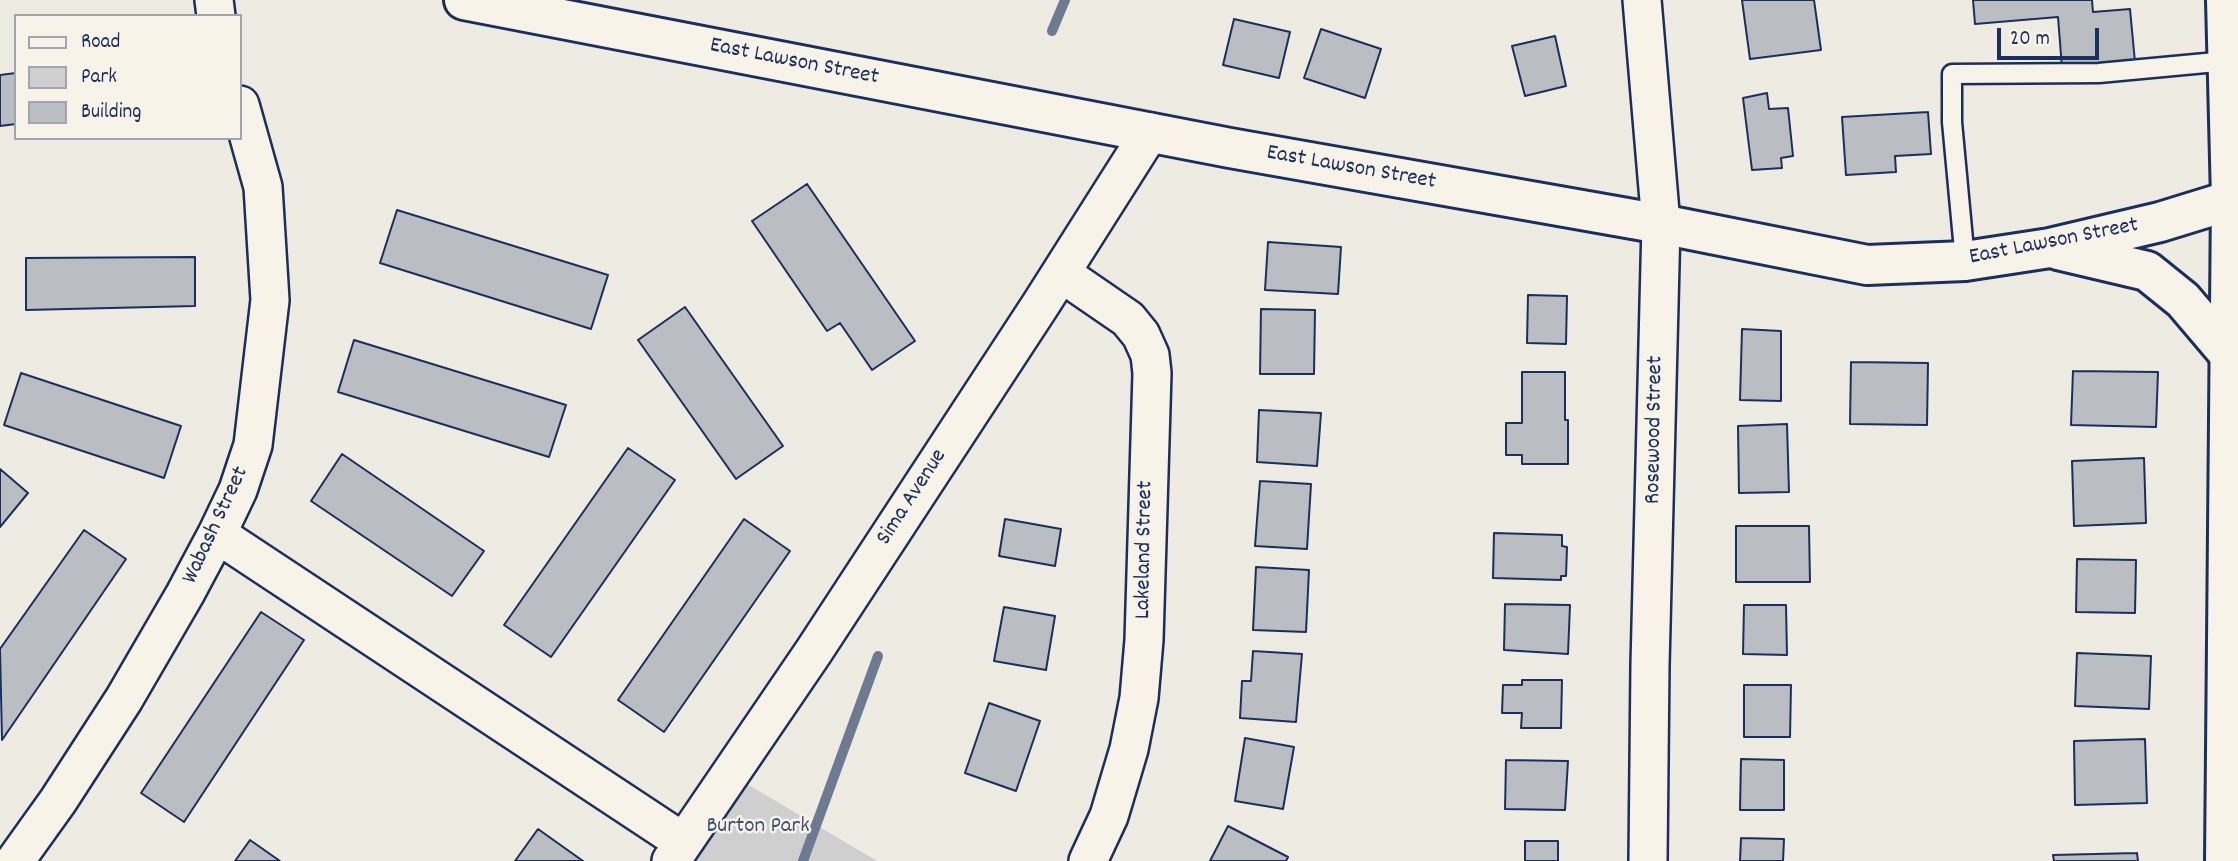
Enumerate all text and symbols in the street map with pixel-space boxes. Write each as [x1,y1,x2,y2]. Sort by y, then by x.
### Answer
legend [14,14,242,140]
scale bar [2000,14,2102,58]
text: 20 m [2010,25,2050,55]
text: Road [81,28,120,58]
street label: East Lawson Street [707,33,881,93]
text: Park [81,63,117,93]
text: Building [81,98,141,128]
street label: East Lawson Street [1264,141,1438,197]
street label: East Lawson Street [1967,213,2141,273]
street label: Rosewood Street [1641,356,1671,504]
street label: Sima Avenue [872,445,954,551]
street label: Wabash Street [178,463,256,589]
street label: Lakeland Street [1131,480,1161,620]
park label: Burton Park [706,814,810,842]

